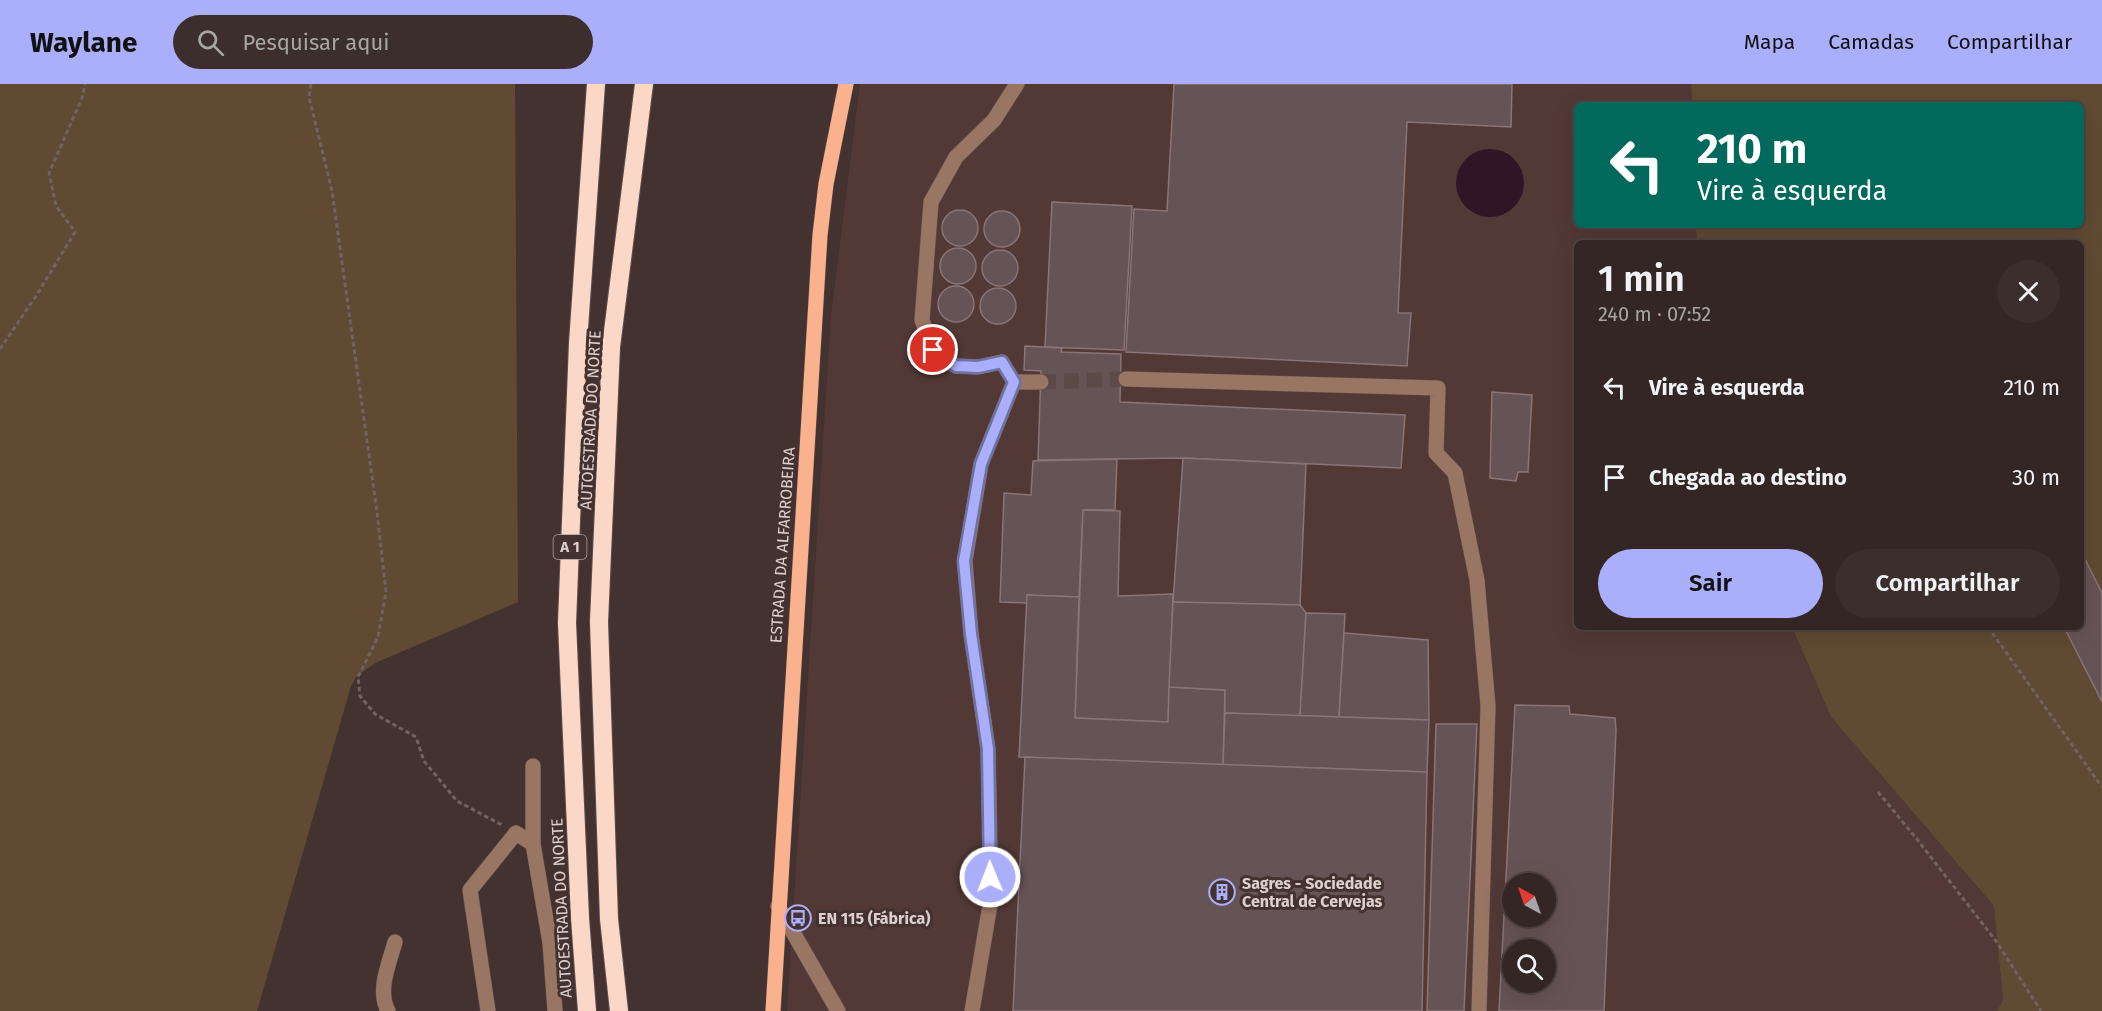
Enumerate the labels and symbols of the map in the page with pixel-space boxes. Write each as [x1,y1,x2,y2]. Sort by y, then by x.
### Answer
pin [907,324,958,375]
street label: AUTOESTRADA DO NORTE [576,330,605,510]
street label: ESTRADA DA ALFARROBEIRA [766,446,799,644]
road number: A 1 [554,535,586,559]
street label: AUTOESTRADA DO NORTE [547,818,576,998]
position arrow [958,845,1022,909]
north arrow [1502,873,1556,927]
place label: Sagres - Sociedade Central de Cervejas [1242,874,1382,911]
building icon: Sagres - Sociedade Central de Cervejas [1207,877,1237,907]
bus stop icon: EN 115 (Fábrica) [783,903,813,933]
place label: EN 115 (Fábrica) [818,909,931,928]

